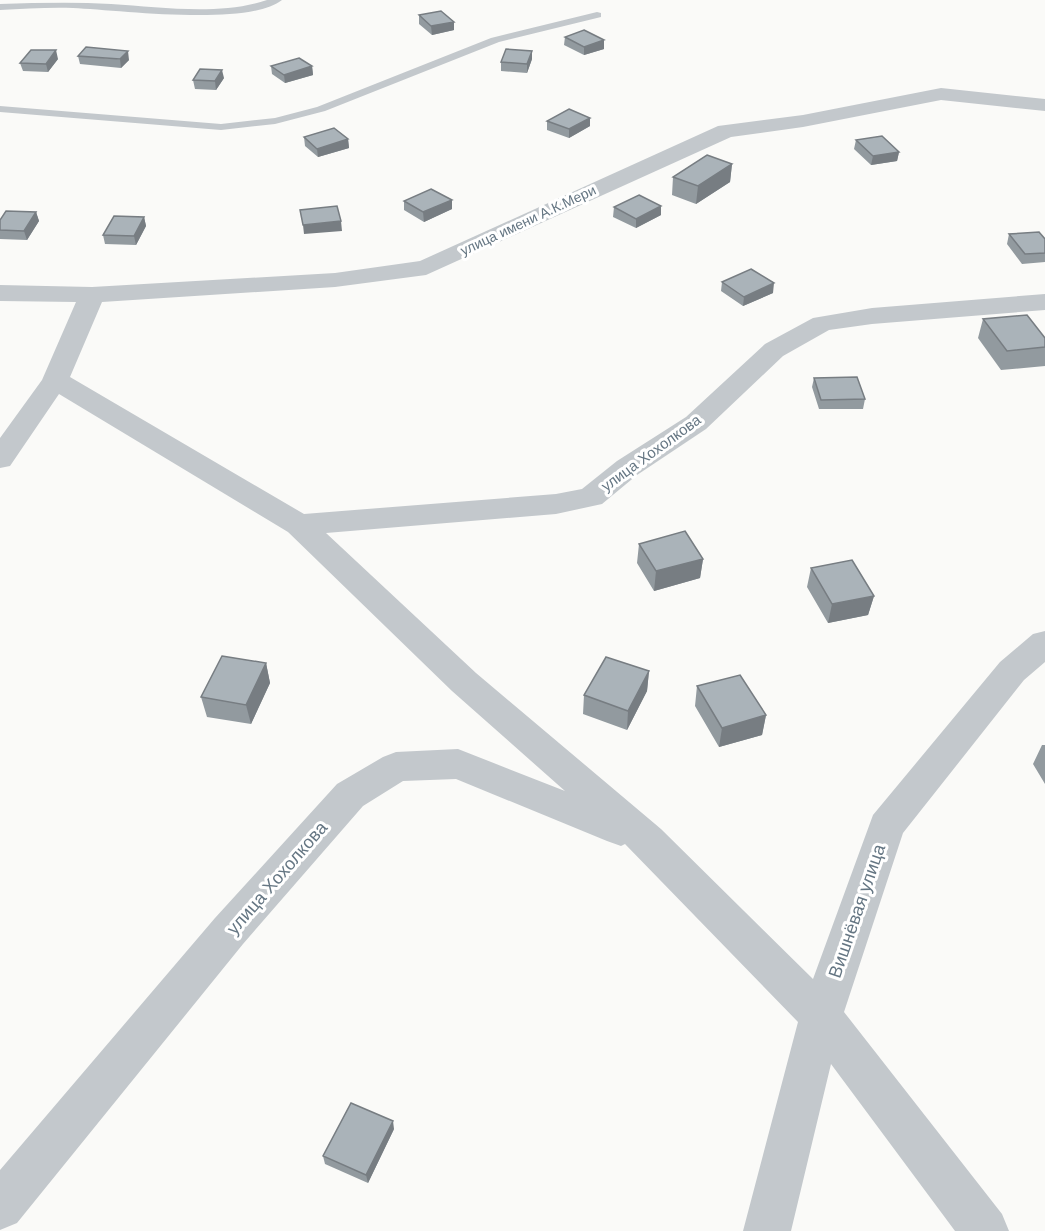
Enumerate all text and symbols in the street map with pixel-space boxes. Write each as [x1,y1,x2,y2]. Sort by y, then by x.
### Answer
street label: улица имени А.К.Мери [458,182,598,258]
street label: улица Хохолкова [598,410,704,494]
street label: улица Хохолкова [223,817,332,938]
street label: Вишнёвая улица [825,841,890,980]

